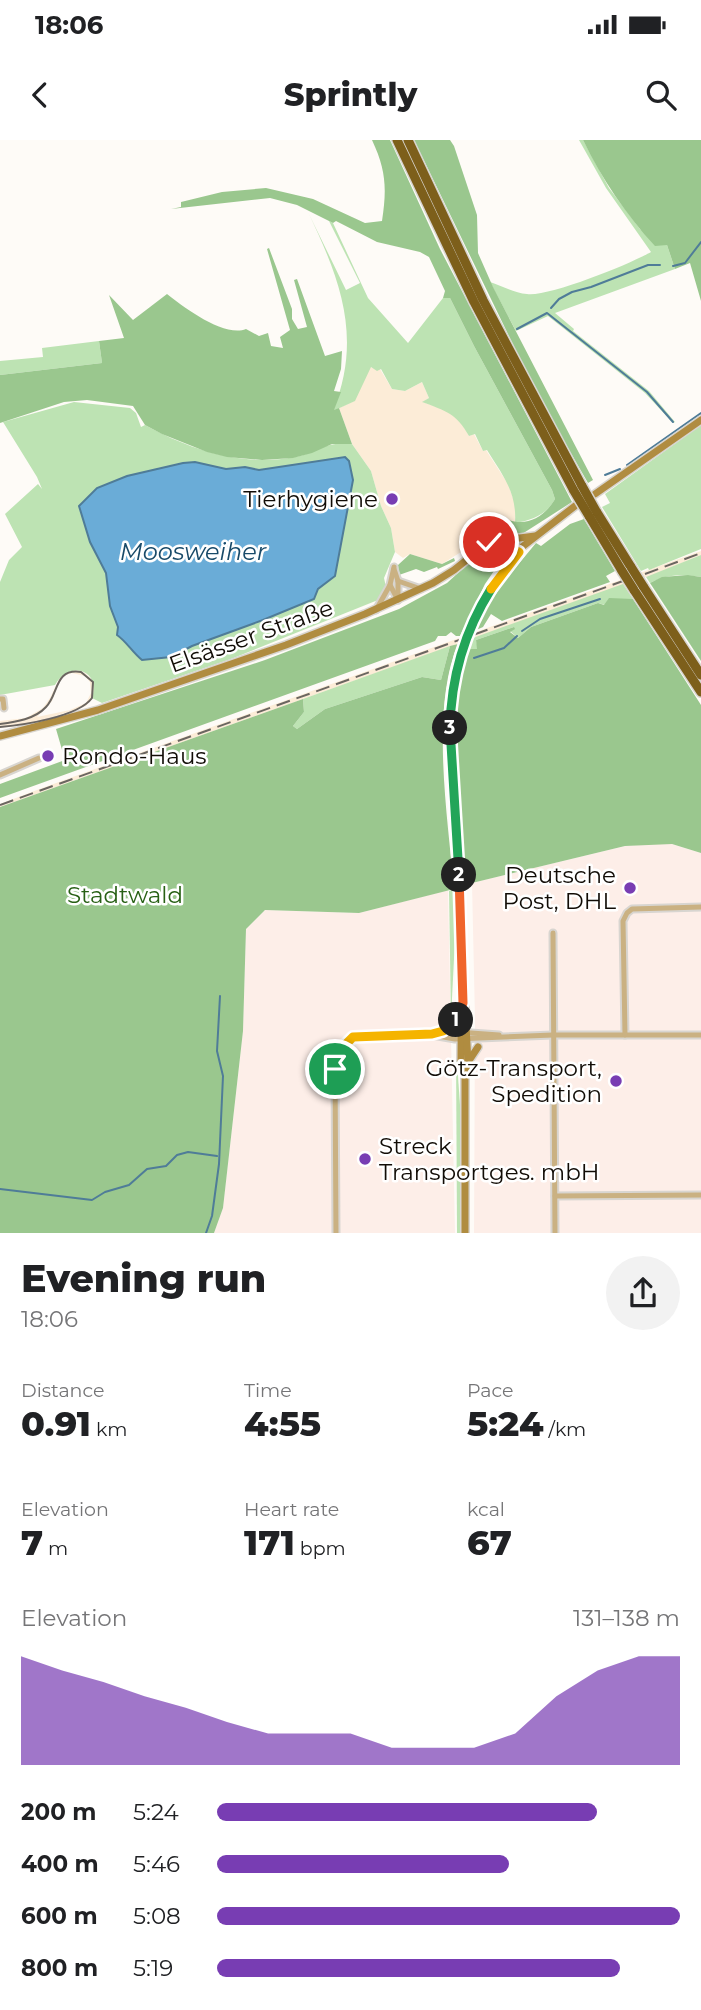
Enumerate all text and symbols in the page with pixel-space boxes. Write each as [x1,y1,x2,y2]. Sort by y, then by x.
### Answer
text: 18:06 [35,9,103,41]
text: Sprintly [284,75,417,114]
icon: back [21,76,59,114]
icon: search [642,76,680,114]
place label: Tierhygiene [243,485,378,513]
marker: Tierhygiene [384,491,400,507]
pin [459,512,519,572]
icon: check [470,523,508,561]
water label: Moosweiher [120,537,268,566]
street label: Elsässer Straße [165,593,337,679]
pin: 3 [433,710,468,746]
text: 3 [444,716,455,739]
place label: Rondo-Haus [62,742,207,770]
marker: Rondo-Haus [40,748,56,764]
pin: 2 [442,858,476,892]
place label: Deutsche Post, DHL [502,861,616,915]
text: 2 [453,863,464,886]
marker: Deutsche Post, DHL [622,880,638,896]
park label: Stadtwald [67,881,183,909]
pin: 1 [438,1002,474,1038]
text: 1 [452,1008,459,1031]
pin [305,1039,365,1099]
icon: arrive [316,1050,354,1088]
place label: Götz-Transport, Spedition [425,1054,602,1108]
marker: Götz-Transport, Spedition [608,1073,624,1089]
place label: Streck Transportges. mbH [379,1132,599,1186]
marker: Streck Transportges. mbH [357,1151,373,1167]
text: Evening run [21,1255,266,1302]
button: share [606,1256,680,1330]
text: 18:06 [21,1305,78,1333]
text: Distance [21,1379,104,1402]
text: Time [244,1379,292,1402]
text: Pace [467,1379,514,1402]
text: 0.91 [21,1402,91,1445]
text: 4:55 [244,1402,321,1445]
text: 5:24 [467,1402,543,1445]
text: km [91,1418,127,1441]
text: /km [543,1418,586,1441]
text: Elevation [21,1498,109,1521]
text: Heart rate [244,1498,339,1521]
text: kcal [467,1498,505,1521]
text: 7 [21,1521,43,1564]
text: 171 [244,1521,295,1564]
text: 67 [467,1521,512,1564]
text: m [43,1537,68,1560]
text: bpm [295,1537,346,1560]
text: Elevation [21,1604,127,1632]
text: 131–138 m [573,1604,680,1632]
text: 200 m [21,1798,96,1826]
text: 5:24 [133,1798,179,1826]
text: 400 m [21,1850,99,1878]
text: 5:46 [133,1850,180,1878]
text: 600 m [21,1902,98,1930]
text: 5:08 [133,1902,181,1930]
text: 800 m [21,1954,98,1982]
text: 5:19 [133,1954,173,1982]

